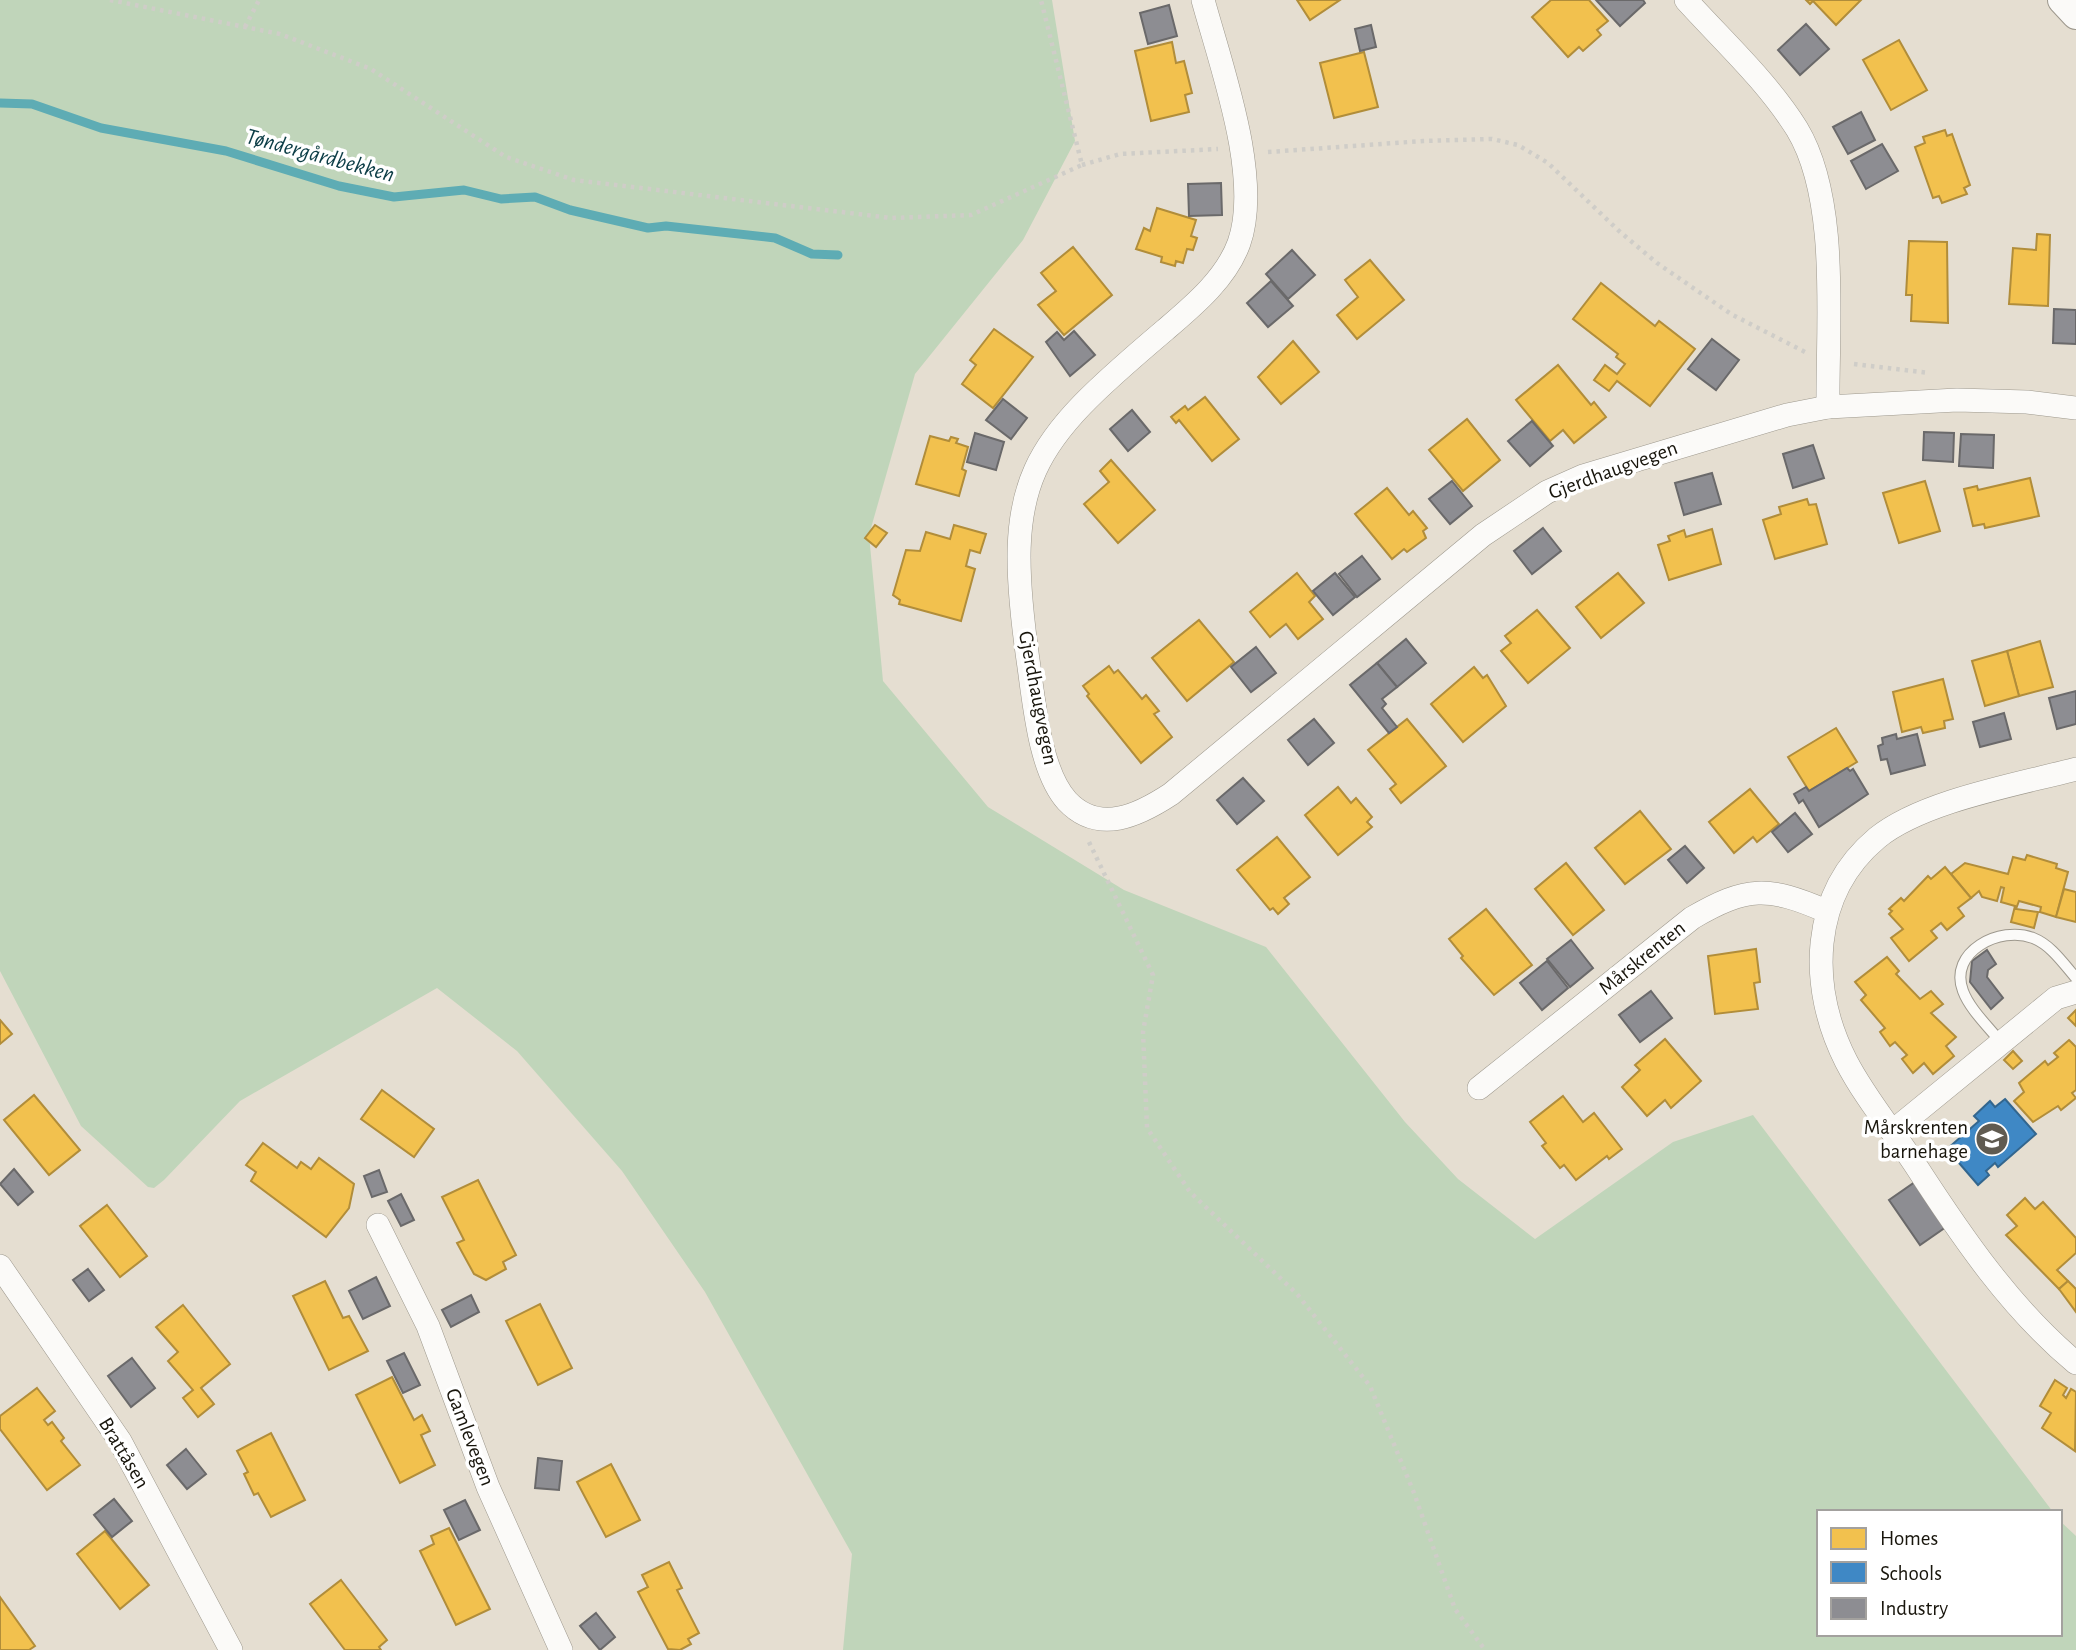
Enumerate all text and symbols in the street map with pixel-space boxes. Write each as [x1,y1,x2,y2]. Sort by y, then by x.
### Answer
water label: Tøndergårdbekken [243,125,397,187]
street label: Gjerdhaugvegen [1546,437,1680,503]
street label: Gjerdhaugvegen [1015,629,1061,767]
street label: Mårskrenten [1595,917,1689,999]
place label: Mårskrenten barnehage [1864,1117,1968,1162]
school or university icon: Mårskrenten barnehage [1973,1120,2011,1158]
street label: Gamlevegen [442,1385,498,1489]
street label: Brattåsen [95,1414,153,1492]
legend [1817,1510,2062,1636]
text: Homes [1880,1528,1938,1549]
text: Schools [1880,1563,1942,1584]
text: Industry [1880,1598,1948,1619]

